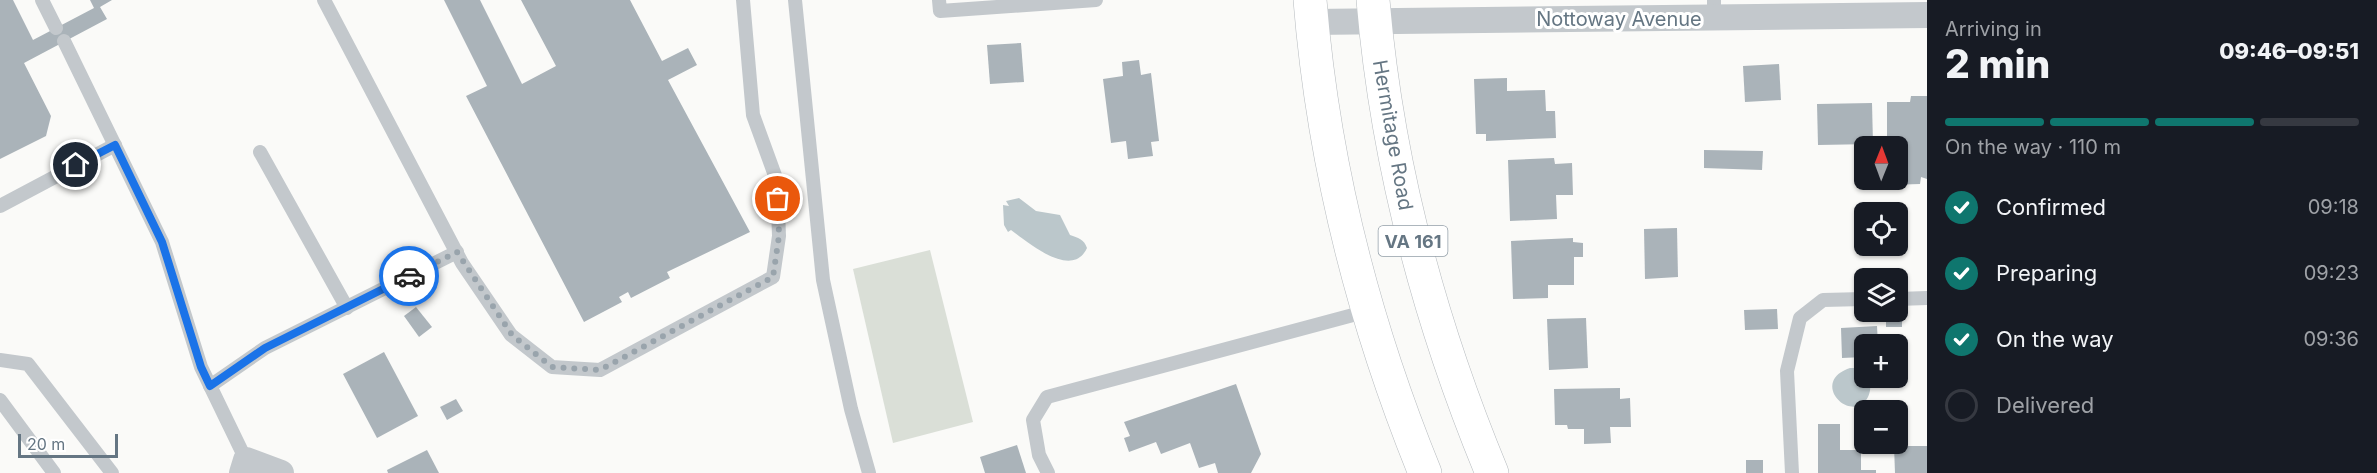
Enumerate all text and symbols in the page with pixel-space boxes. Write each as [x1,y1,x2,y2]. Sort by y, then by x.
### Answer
street label: Nottoway Avenue [1536,7,1702,31]
text: Arriving in [1945,17,2042,41]
text: 09:46–09:51 [2219,38,2359,64]
text: 2 min [1945,40,2050,87]
street label: Hermitage Road [1368,58,1418,212]
text: On the way · 110 m [1945,135,2121,159]
north arrow [1854,136,1908,190]
map controls [1854,136,1908,454]
pin [50,139,101,190]
icon: home [59,148,92,181]
pin [752,173,803,224]
icon: bag [761,182,794,215]
icon: check [1945,191,1978,224]
text: Confirmed [1996,194,2106,220]
text: 09:18 [2308,195,2359,219]
button: locate [1854,202,1908,256]
road number: VA 161 [1378,226,1448,256]
courier [379,246,439,306]
icon: check [1945,257,1978,290]
icon: car [393,260,426,293]
text: Preparing [1996,260,2097,286]
text: 09:23 [2304,261,2359,285]
button: layers [1854,268,1908,322]
icon: check [1945,323,1978,356]
text: On the way [1996,326,2114,352]
text: 09:36 [2303,327,2359,351]
button: + [1854,334,1908,388]
text: Delivered [1996,392,2094,418]
button: − [1854,400,1908,454]
scale bar [18,431,118,458]
text: 20 m [27,434,65,454]

